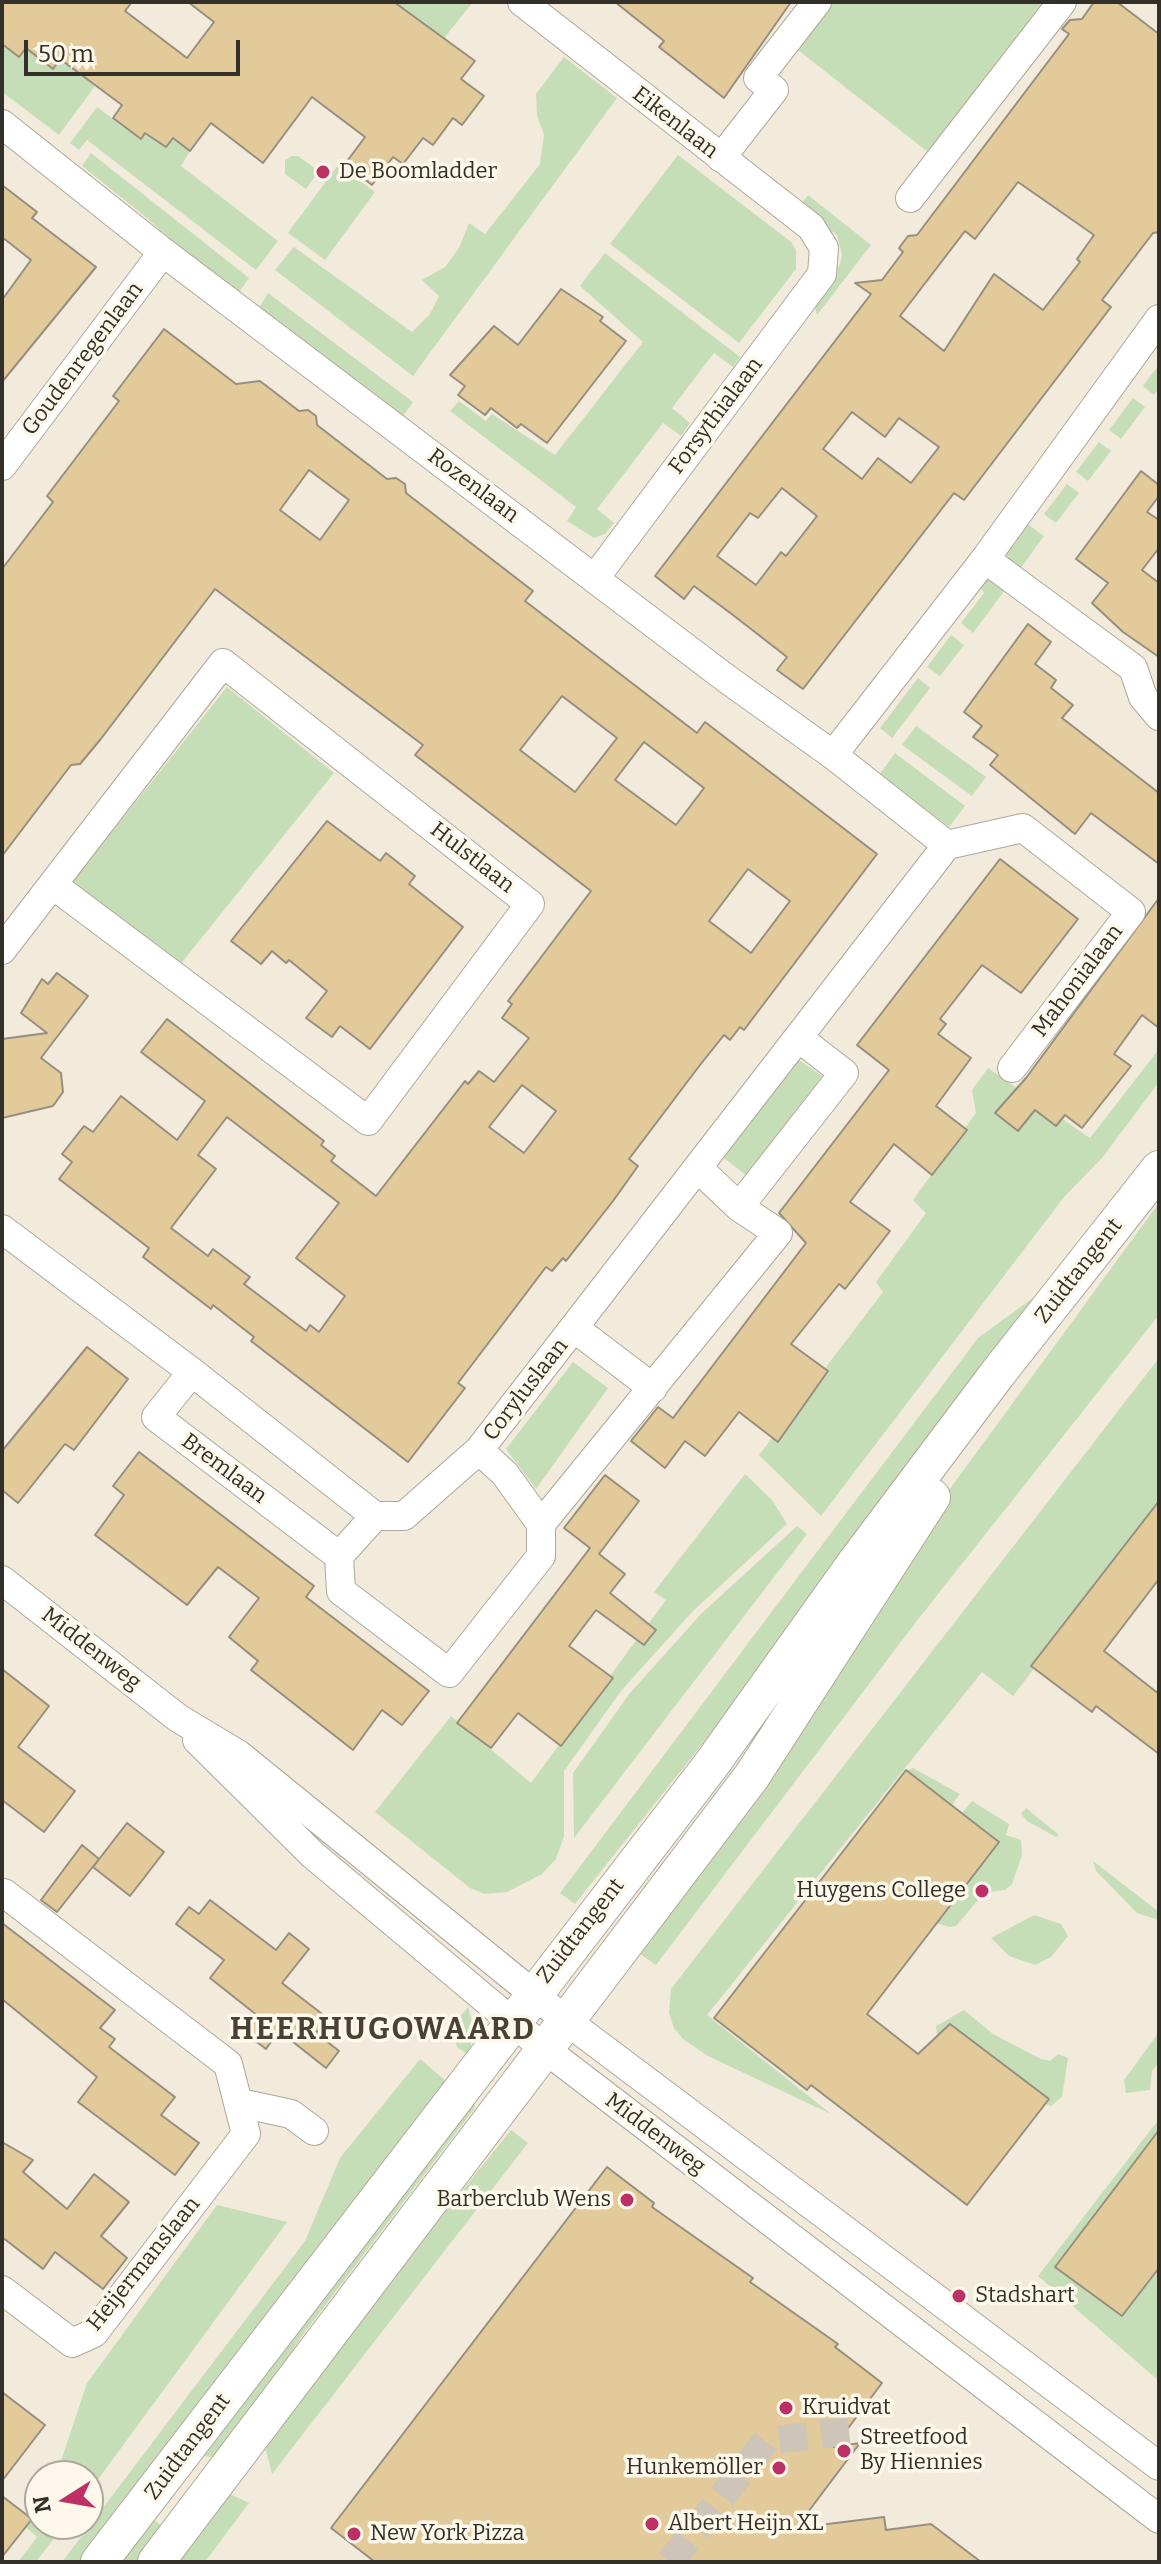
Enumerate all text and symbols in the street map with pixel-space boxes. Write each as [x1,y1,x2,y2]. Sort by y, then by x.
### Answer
scale bar [28,24,244,74]
text: 50 m [38,40,94,68]
street label: Eikenlaan [627,81,723,165]
place label: De Boomladder [339,159,497,185]
marker: De Boomladder [314,163,332,181]
street label: Goudenregenlaan [17,277,149,441]
street label: Forsythialaan [664,353,768,479]
street label: Rozenlaan [422,443,524,529]
street label: Hulstlaan [425,817,519,899]
street label: Mahonialaan [1027,920,1129,1042]
street label: Zuidtangent [1030,1213,1128,1329]
street label: Coryluslaan [478,1334,574,1446]
street label: Bremlaan [176,1428,272,1510]
street label: Middenweg [36,1602,146,1696]
street label: Zuidtangent [532,1873,630,1989]
place label: Huygens College [796,1878,966,1904]
marker: Huygens College [973,1882,991,1900]
district label: HEERHUGOWAARD [230,2013,536,2049]
street label: Middenweg [599,2088,711,2180]
place label: Barberclub Wens [437,2187,611,2213]
marker: Barberclub Wens [618,2191,636,2209]
street label: Heijermanslaan [82,2192,206,2336]
place label: Stadshart [975,2283,1075,2309]
marker: Stadshart [950,2287,968,2305]
street label: Zuidtangent [140,2389,236,2505]
place label: Kruidvat [802,2395,891,2421]
marker: Kruidvat [777,2399,795,2417]
place label: Streetfood By Hiennies [860,2425,983,2476]
marker: Streetfood By Hiennies [835,2442,853,2460]
place label: Hunkemöller [626,2455,763,2481]
marker: Hunkemöller [770,2459,788,2477]
north arrow [24,2460,104,2540]
text: N [27,2493,57,2515]
place label: Albert Heijn XL [668,2511,823,2537]
marker: Albert Heijn XL [643,2515,661,2533]
place label: New York Pizza [370,2521,525,2547]
marker: New York Pizza [345,2525,363,2543]

